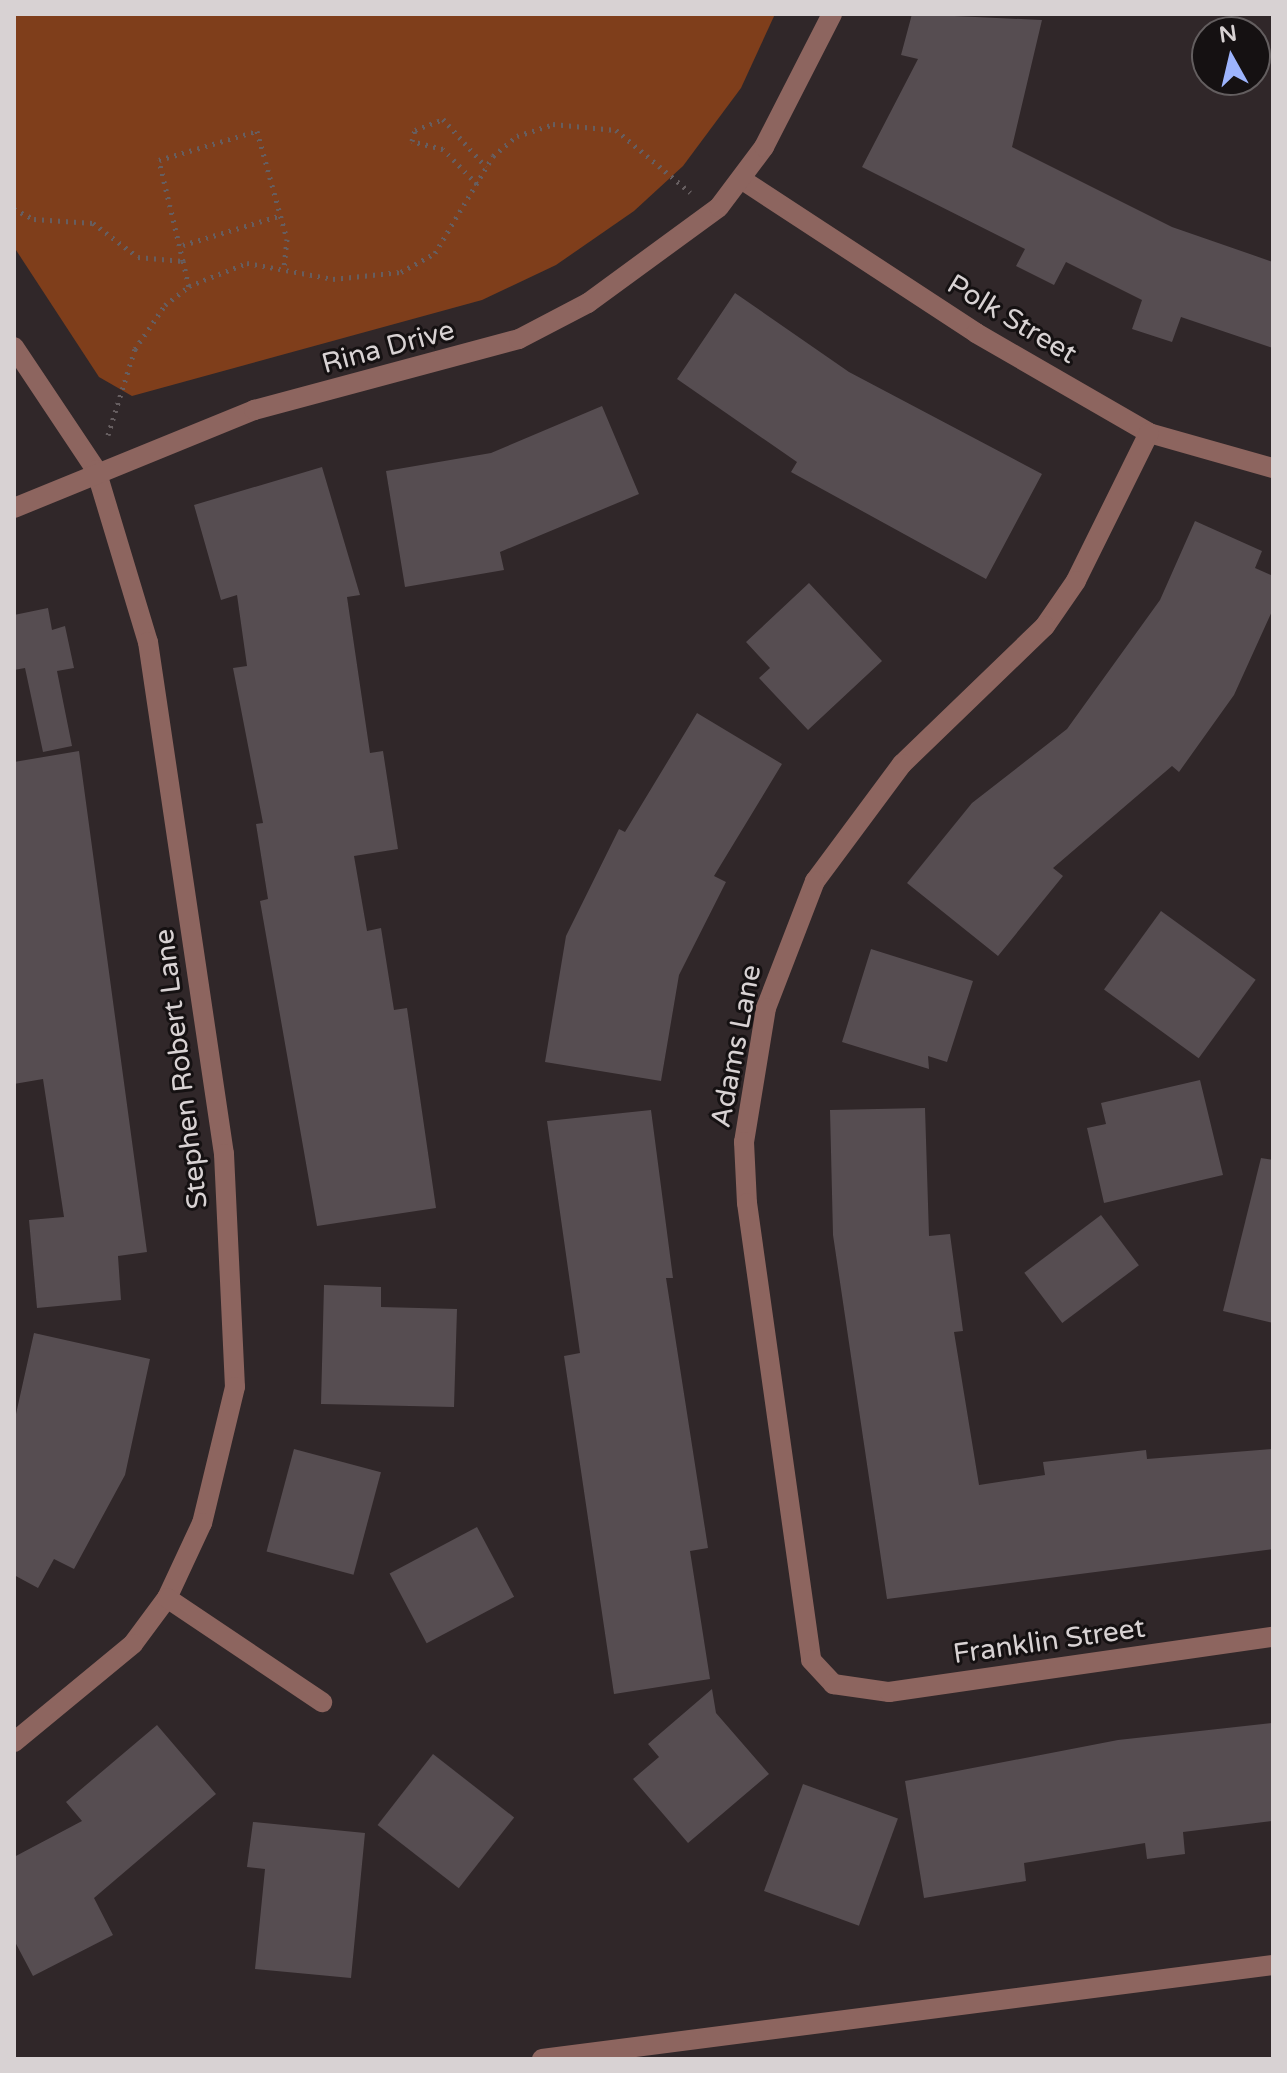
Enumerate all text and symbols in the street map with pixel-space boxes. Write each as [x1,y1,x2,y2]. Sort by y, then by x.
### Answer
north arrow [1191,16,1271,96]
text: N [1217,20,1238,48]
street label: Polk Street [941,267,1083,371]
street label: Rina Drive [318,313,458,381]
street label: Stephen Robert Lane [147,927,215,1211]
street label: Adams Lane [704,962,768,1130]
street label: Franklin Street [951,1611,1147,1671]

